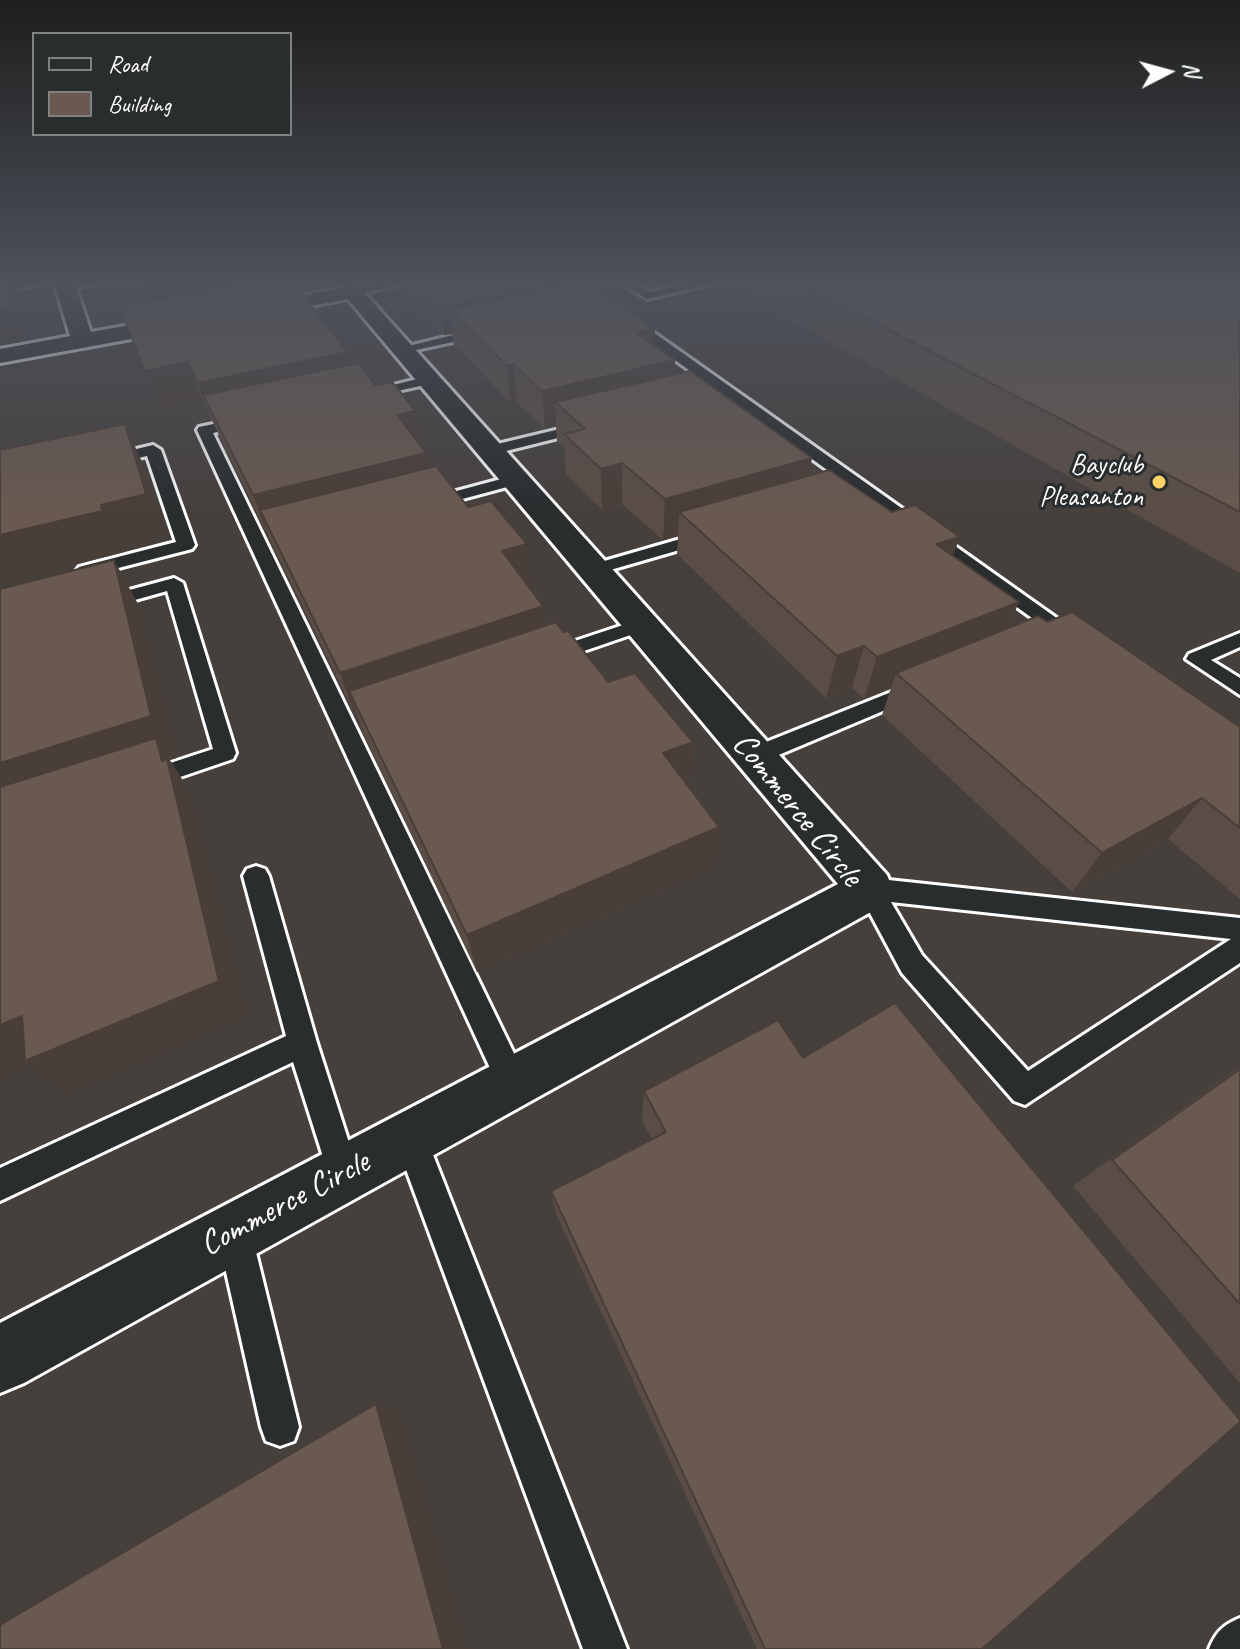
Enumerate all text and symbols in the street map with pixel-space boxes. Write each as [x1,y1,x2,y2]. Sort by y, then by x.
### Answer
legend [32,32,292,136]
north arrow [1128,32,1208,112]
text: Road [108,49,148,79]
text: N [1177,61,1207,78]
text: Building [108,89,171,119]
place label: Bayclub Pleasanton [1039,449,1143,515]
marker: Bayclub Pleasanton [1150,473,1168,491]
street label: Commerce Circle [723,725,871,895]
street label: Commerce Circle [193,1142,377,1266]

